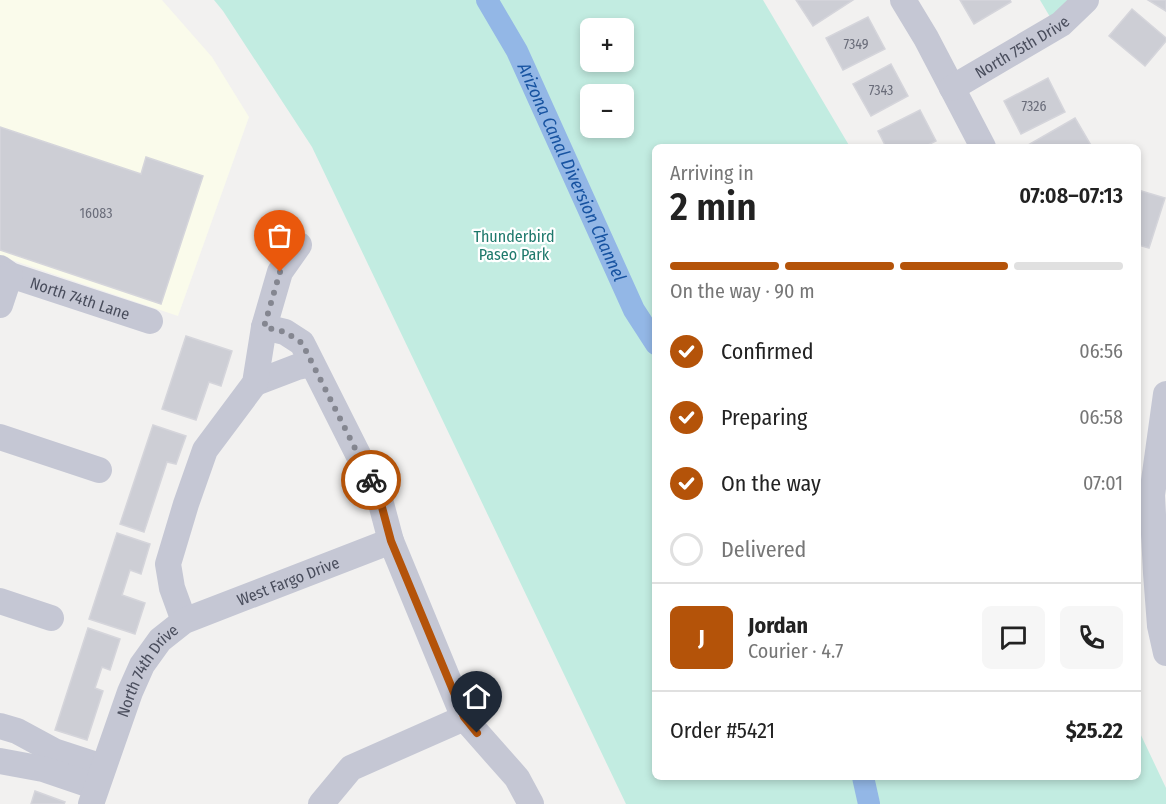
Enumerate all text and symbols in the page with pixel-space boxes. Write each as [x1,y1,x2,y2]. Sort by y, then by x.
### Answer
street label: North 75th Drive [971,12,1073,82]
map controls [580,18,634,138]
button: + [580,18,634,72]
house number: 7349 [843,36,869,53]
water label: Arizona Canal Diversion Channel [512,58,631,285]
house number: 7343 [869,82,893,99]
button: − [580,84,634,138]
house number: 7326 [1022,98,1046,115]
text: Arriving in [670,161,754,185]
text: 07:08–07:13 [1019,182,1123,209]
text: 2 min [670,184,757,230]
house number: 16083 [79,205,113,222]
pin [254,210,305,272]
icon: bag [263,219,296,252]
park label: Thunderbird Paseo Park [474,227,554,264]
street label: North 74th Lane [28,273,132,323]
text: On the way · 90 m [670,279,815,303]
icon: check [670,335,703,368]
text: Confirmed [721,338,814,365]
text: 06:56 [1079,339,1123,363]
icon: check [670,401,703,434]
text: Preparing [721,404,807,431]
text: 06:58 [1079,405,1123,429]
courier [341,450,401,510]
icon: bike [355,464,388,497]
icon: check [670,467,703,500]
text: On the way [721,470,821,497]
text: 07:01 [1083,471,1123,495]
text: Delivered [721,536,806,563]
street label: West Fargo Drive [234,552,342,609]
button: chat [982,606,1045,669]
button: phone [1060,606,1123,669]
text: Jordan [748,612,808,639]
street label: North 74th Drive [113,620,182,719]
text: J [698,624,705,651]
text: Courier · 4.7 [748,639,843,663]
pin [451,671,502,733]
icon: home [460,680,493,713]
text: Order #5421 [670,717,775,744]
text: $25.22 [1066,717,1123,744]

